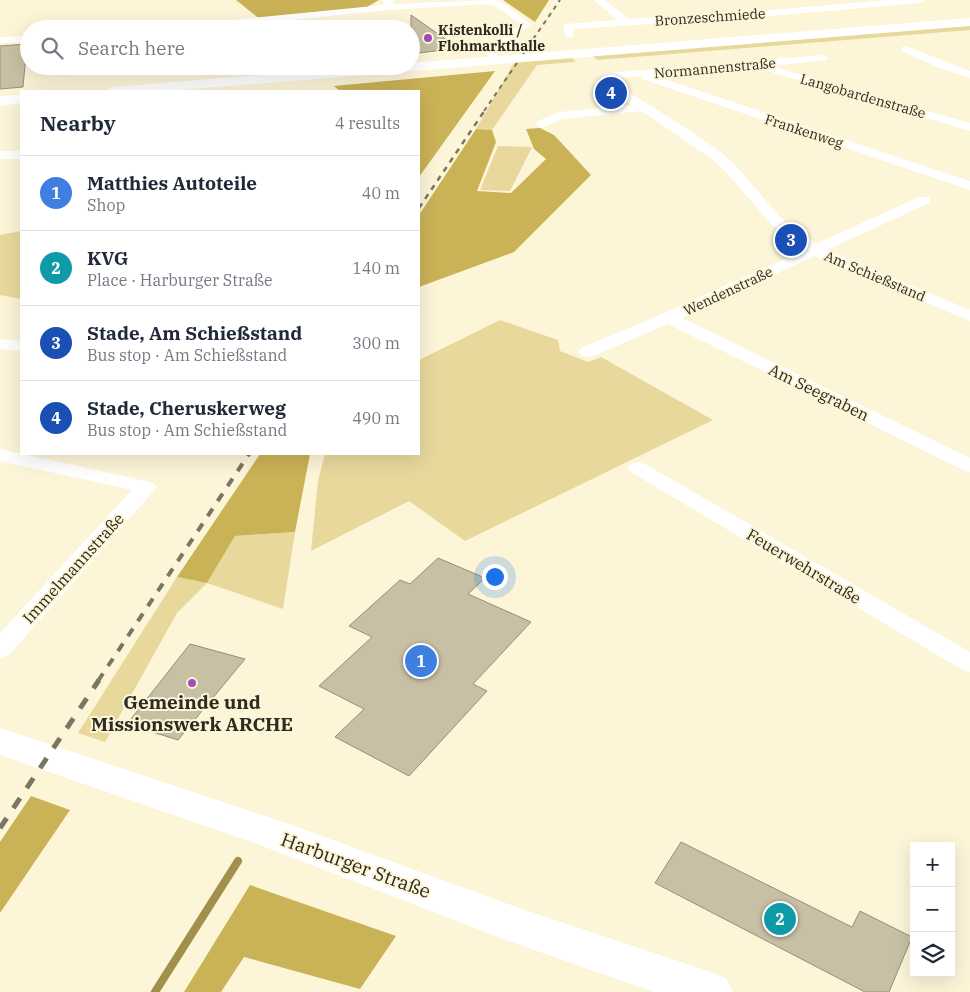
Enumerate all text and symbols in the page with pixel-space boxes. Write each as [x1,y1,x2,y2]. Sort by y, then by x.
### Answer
street label: Bronzeschmiede [654,4,766,30]
search box [20,20,420,75]
place label: Kistenkolli / Flohmarkthalle [438,21,545,55]
marker: Kistenkolli / Flohmarkthalle [422,32,434,44]
icon: search [38,34,66,62]
text: Search here [78,36,185,60]
street label: Normannenstraße [653,54,777,82]
street label: Langobardenstraße [798,69,928,123]
pin: 4 [595,74,627,112]
text: Nearby [40,109,116,137]
street label: Frankenweg [763,110,846,152]
text: 4 results [335,113,400,133]
text: Matthies Autoteile [87,171,257,195]
text: 1 [51,183,61,203]
text: 40 m [362,183,400,203]
text: Shop [87,195,125,215]
pin: 3 [775,221,807,259]
text: KVG [87,246,129,270]
street label: Am Schießstand [822,247,929,306]
text: 2 [51,258,61,278]
text: 140 m [352,258,400,278]
street label: Wendenstraße [681,262,775,320]
text: Place · Harburger Straße [87,270,273,290]
text: Stade, Am Schießstand [87,321,302,345]
text: 3 [51,333,61,353]
text: 300 m [352,333,400,353]
text: Bus stop · Am Schießstand [87,345,287,365]
street label: Am Seegraben [765,359,873,425]
text: Stade, Cheruskerweg [87,396,286,420]
text: 4 [51,408,61,428]
text: 490 m [352,408,400,428]
text: Bus stop · Am Schießstand [87,420,287,440]
street label: Immelmannstraße [18,509,128,627]
street label: Feuerwehrstraße [743,524,865,608]
your location [482,564,508,590]
pin: 1 [405,642,437,680]
marker: Gemeinde und Missionswerk ARCHE [186,677,198,689]
place label: Gemeinde und Missionswerk ARCHE [91,690,293,736]
street label: Harburger Straße [278,827,434,903]
map controls [910,842,955,977]
button: + [910,842,955,887]
button: − [910,887,955,932]
pin: 2 [764,900,796,938]
button: layers [910,932,955,977]

